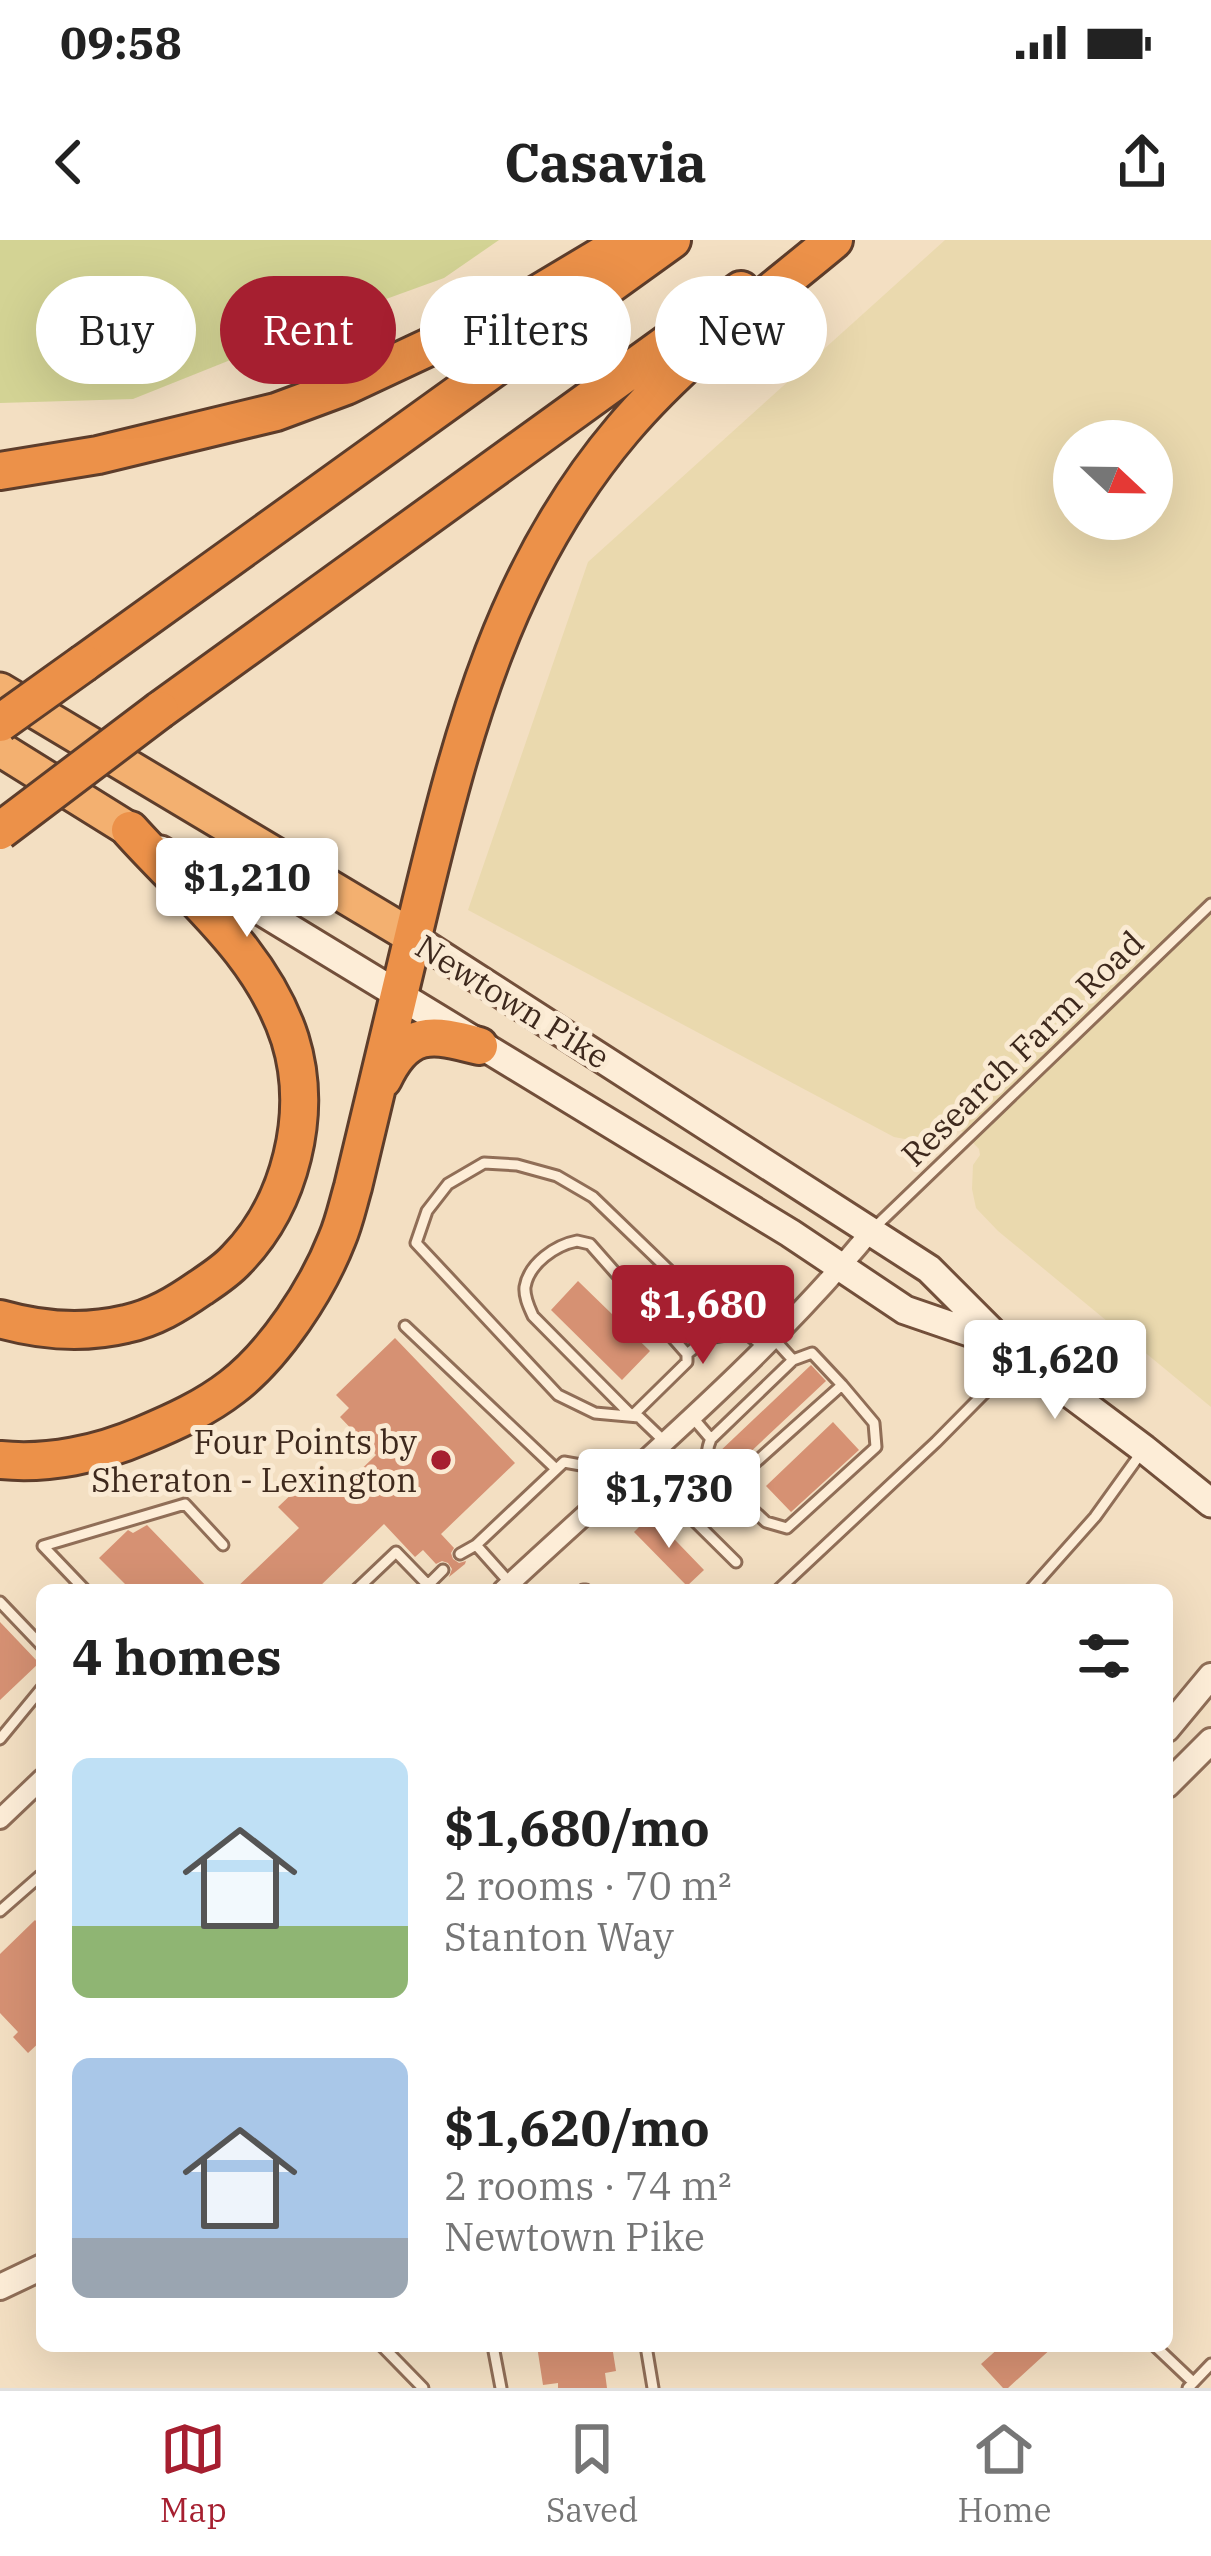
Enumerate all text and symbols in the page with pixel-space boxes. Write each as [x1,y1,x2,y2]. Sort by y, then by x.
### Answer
text: 09:58 [60,13,182,71]
text: Casavia [504,127,707,197]
icon: back [36,129,102,195]
icon: share [1109,129,1175,195]
chip: Buy [36,276,196,384]
chip: Rent [220,276,396,384]
chip: Filters [420,276,631,384]
chip: New [655,276,827,384]
north arrow [1053,420,1173,540]
map controls [1053,420,1173,540]
pin: $1,210 [149,838,345,940]
text: $1,210 [183,851,311,902]
street label: Research Farm Road [892,921,1152,1175]
street label: Newtown Pike [408,924,618,1078]
pin: $1,680 [605,1265,801,1367]
text: $1,680 [639,1278,767,1329]
pin: $1,620 [957,1320,1153,1422]
text: $1,620 [991,1333,1119,1384]
place label: Four Points by Sheraton - Lexington [91,1420,417,1501]
marker: Four Points by Sheraton - Lexington [428,1447,454,1473]
pin: $1,730 [571,1449,767,1551]
text: $1,730 [605,1462,733,1513]
text: 4 homes [72,1623,282,1689]
icon: filters [1071,1623,1137,1689]
text: $1,680/mo [444,1794,710,1860]
icon: home [168,1806,312,1950]
text: 2 rooms · 70 m² [444,1860,732,1911]
text: Stanton Way [444,1911,674,1962]
text: $1,620/mo [444,2094,710,2160]
icon: home [168,2106,312,2250]
text: 2 rooms · 74 m² [444,2160,732,2211]
text: Newtown Pike [444,2211,705,2262]
tab: Map [160,2416,227,2531]
tab: Saved [546,2416,638,2531]
tab: Home [958,2416,1051,2531]

